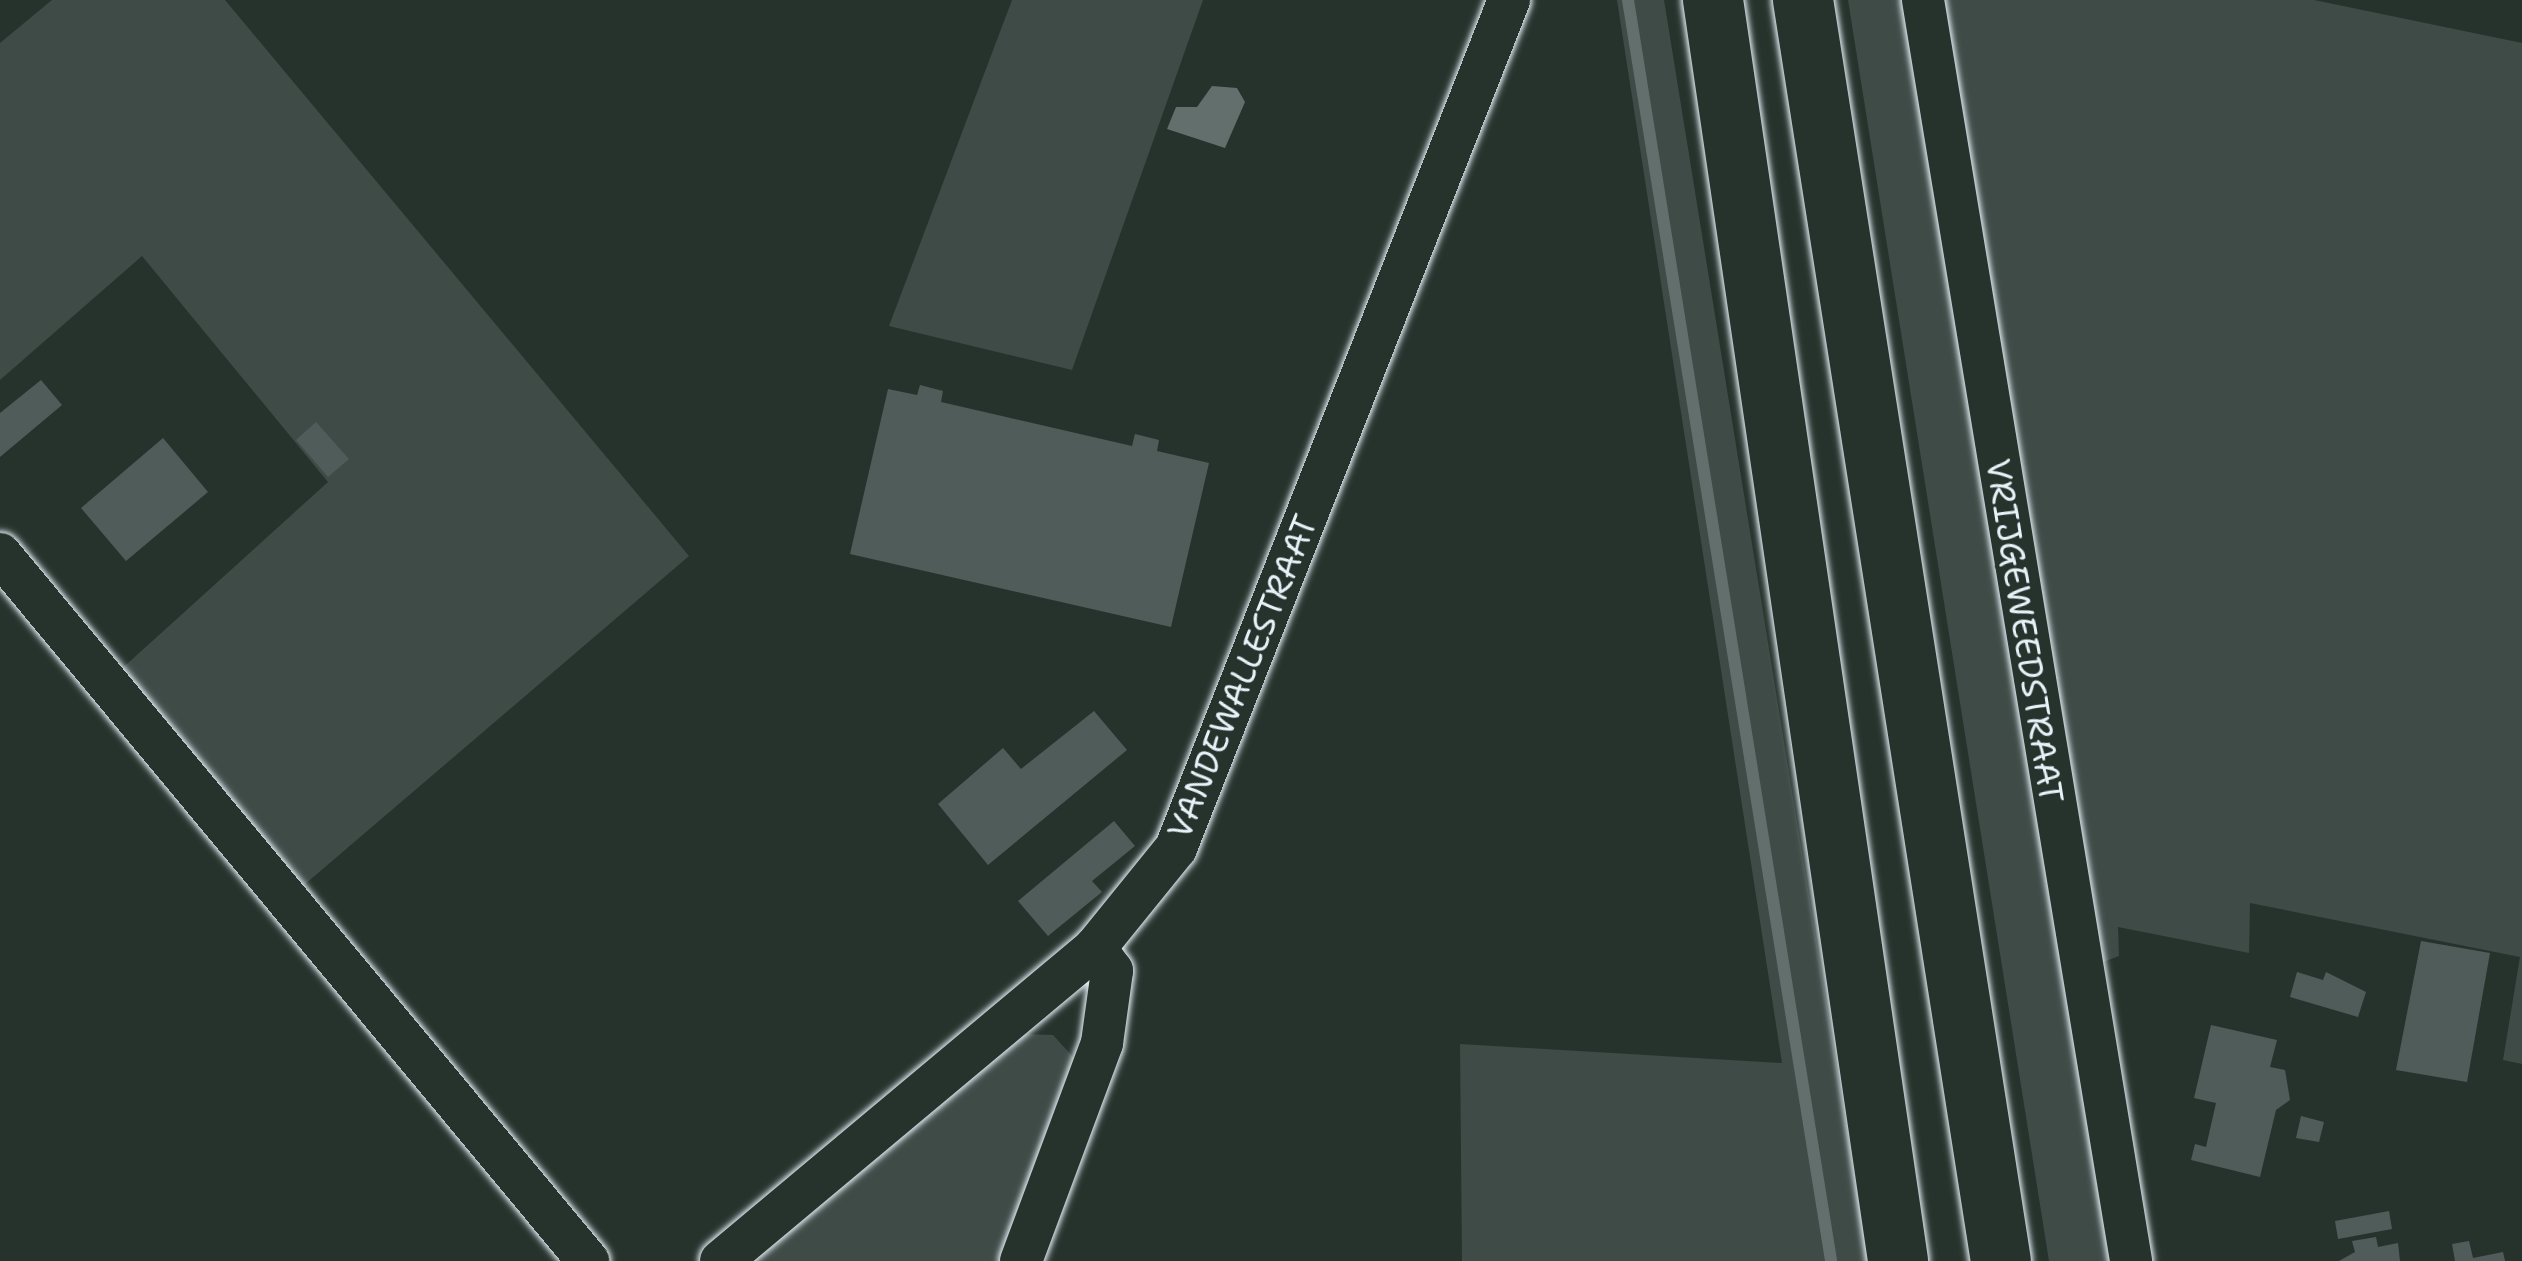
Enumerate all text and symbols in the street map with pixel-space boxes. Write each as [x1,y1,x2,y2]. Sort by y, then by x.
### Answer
street label: VRIJGEWEEDSTRAAT [1977,456,2071,806]
street label: VANDEWALLESTRAAT [1160,509,1326,845]

